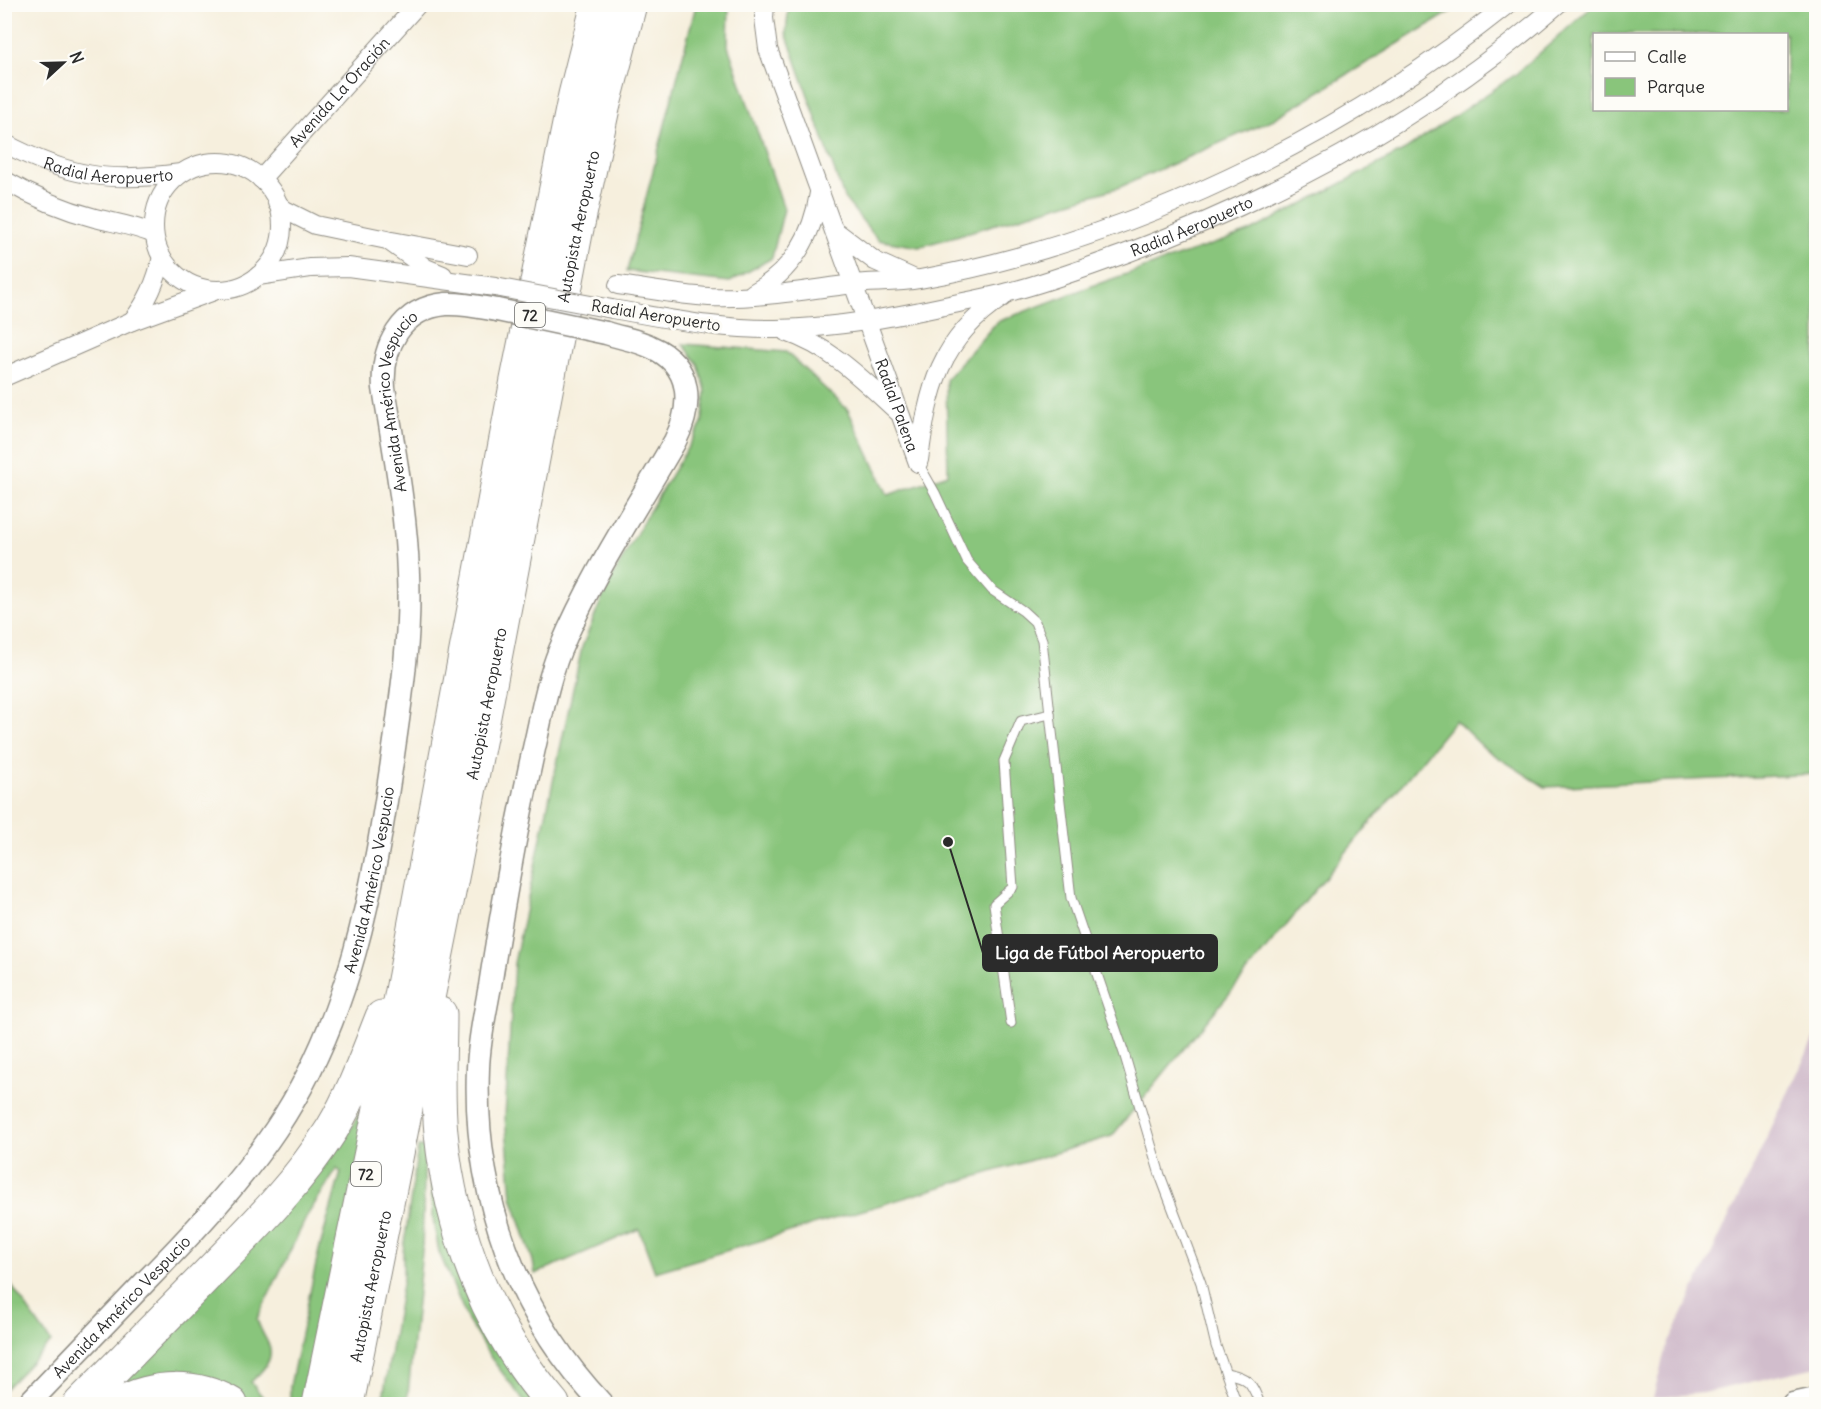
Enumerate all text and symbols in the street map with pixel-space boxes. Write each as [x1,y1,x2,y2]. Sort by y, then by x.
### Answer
north arrow [33,33,93,93]
street label: Avenida La Oración [285,33,394,151]
legend [1593,33,1788,111]
text: Calle [1647,45,1687,68]
text: N [66,49,88,66]
text: Parque [1647,75,1705,98]
street label: Autopista Aeropuerto [553,149,604,304]
street label: Radial Aeropuerto [41,152,174,187]
street label: Radial Aeropuerto [1128,192,1256,261]
street label: Radial Aeropuerto [590,295,722,335]
road number: 72 [515,303,545,327]
street label: Avenida Américo Vespucio [374,306,421,494]
street label: Radial Palena [871,356,923,454]
street label: Autopista Aeropuerto [462,626,511,782]
street label: Avenida Américo Vespucio [339,785,398,975]
callout: Liga de Fútbol Aeropuerto [983,935,1217,971]
text: Liga de Fútbol Aeropuerto [995,941,1205,964]
road number: 72 [351,1162,381,1186]
street label: Autopista Aeropuerto [346,1209,395,1364]
street label: Avenida Américo Vespucio [48,1231,195,1382]

